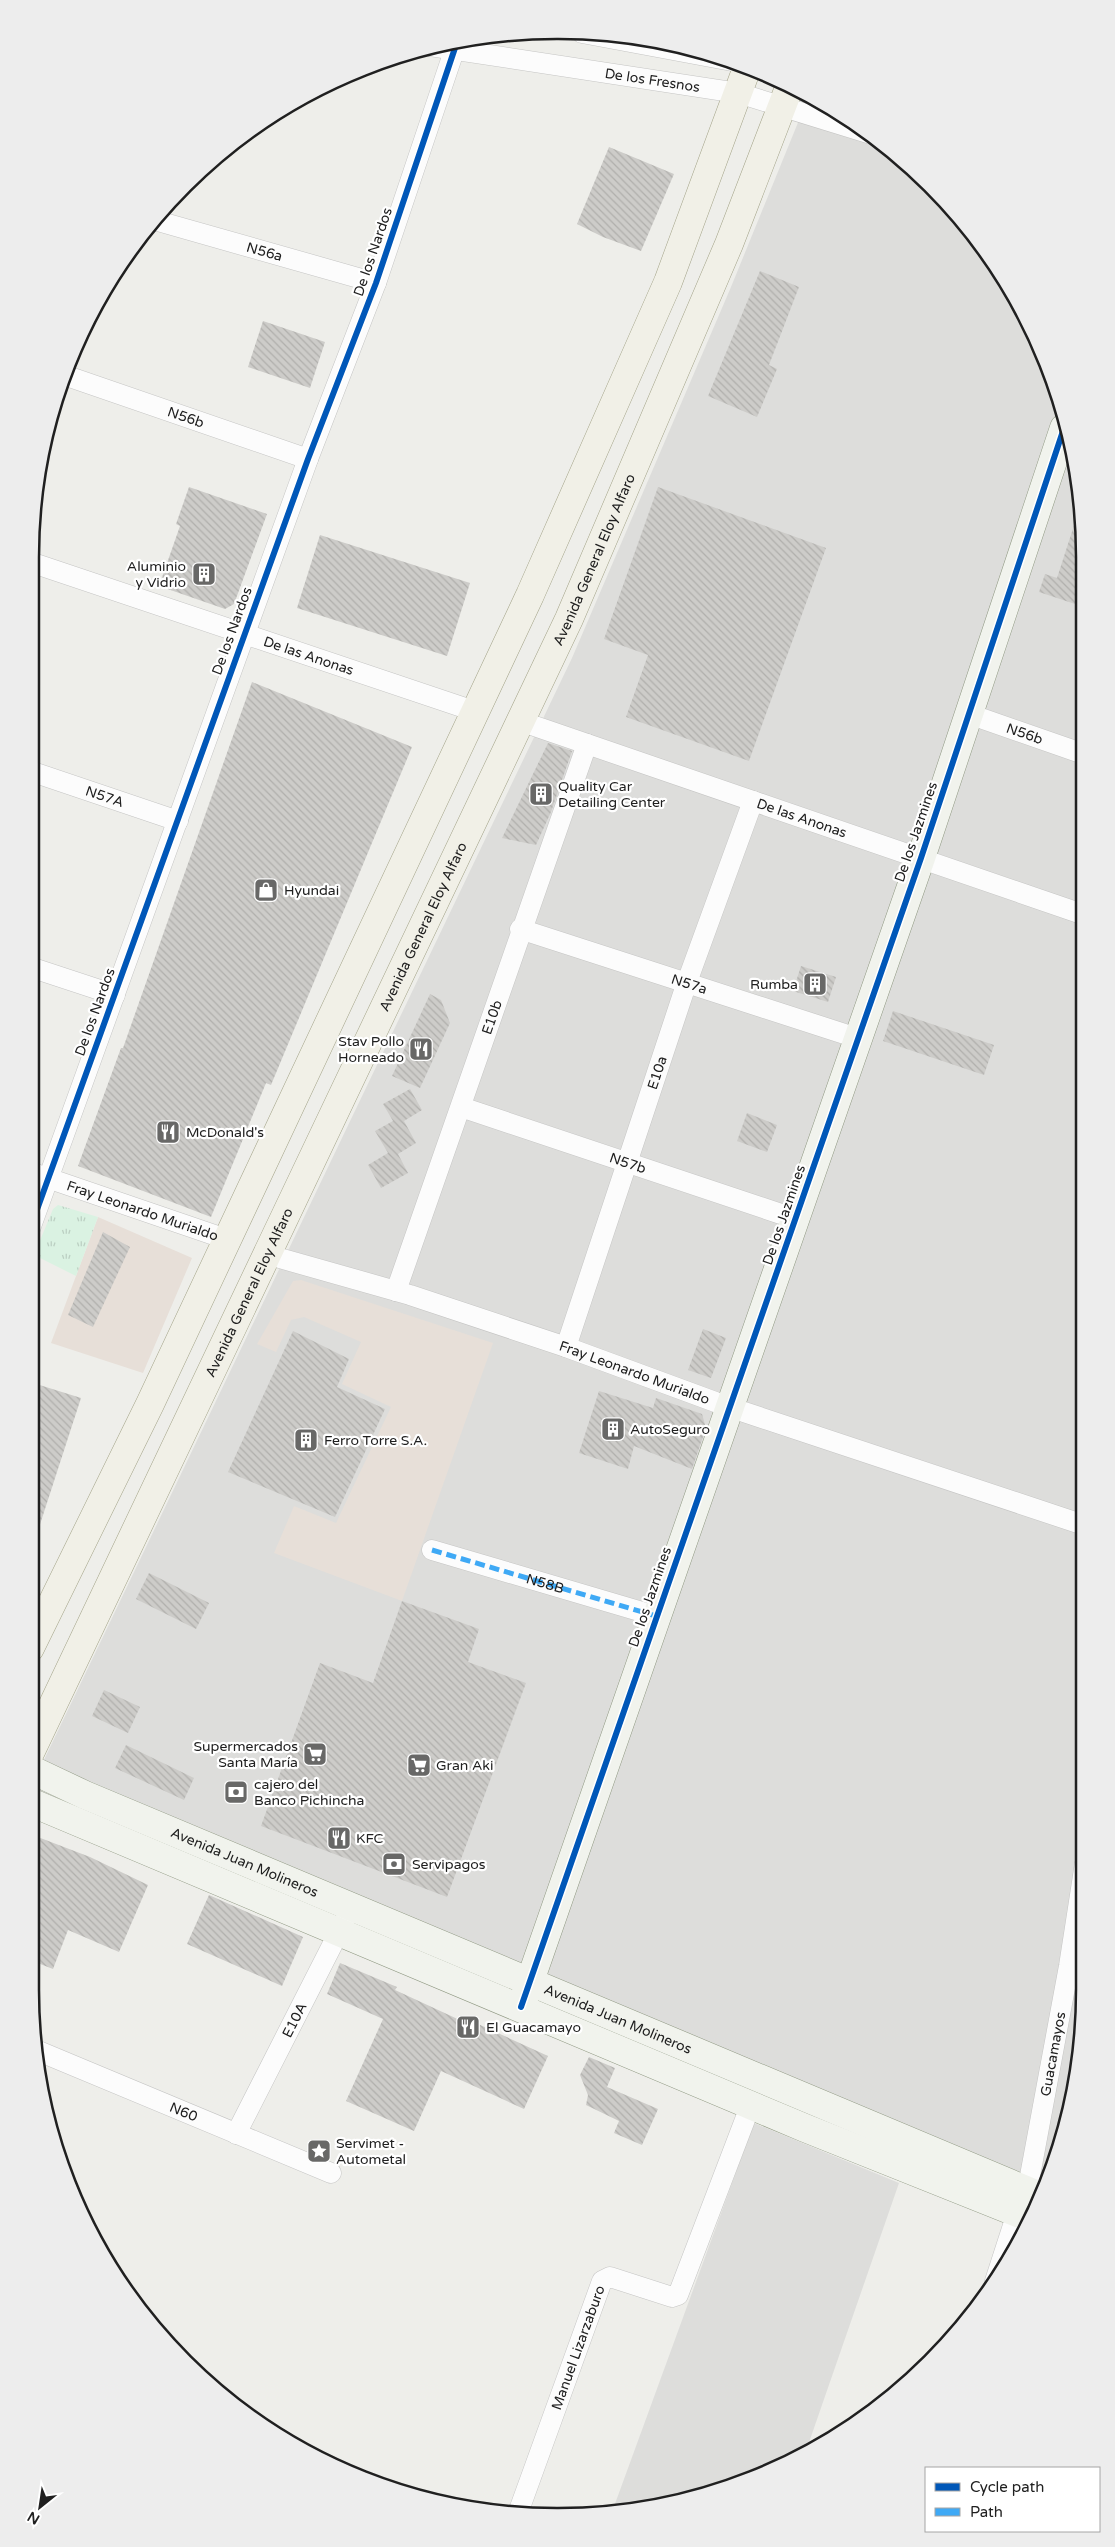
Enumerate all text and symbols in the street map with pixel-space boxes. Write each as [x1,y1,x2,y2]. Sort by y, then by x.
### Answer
street label: De los Fresnos [604,64,701,96]
street label: De los Nardos [350,205,396,298]
street label: N56a [245,238,285,265]
street label: N56b [165,403,207,431]
street label: Avenida General Eloy Alfaro [549,471,639,648]
place label: Aluminio y Vidrio [127,558,186,591]
building icon: Aluminio y Vidrio [191,561,217,587]
street label: De los Nardos [208,584,256,677]
street label: De las Anonas [261,633,356,679]
street label: N56b [1004,719,1045,748]
place label: Quality Car Detailing Center [558,778,666,811]
street label: De los Jazmines [891,779,941,884]
building icon: Quality Car Detailing Center [528,781,554,807]
street label: N57A [84,782,126,811]
street label: De las Anonas [755,794,849,841]
street label: Avenida General Eloy Alfaro [375,839,470,1014]
shop icon: Hyundai [253,877,279,903]
place label: Hyundai [284,882,339,899]
street label: De los Nardos [71,965,119,1058]
street label: N57a [669,970,709,998]
building icon: Rumba [802,971,828,997]
place label: Rumba [750,976,798,993]
street label: E10b [478,998,506,1037]
place label: Stav Pollo Horneado [338,1033,404,1066]
restaurant icon: Stav Pollo Horneado [408,1036,434,1062]
street label: E10a [643,1054,670,1092]
restaurant icon: McDonald's [155,1119,181,1145]
place label: McDonald's [186,1124,264,1141]
street label: N57b [607,1149,649,1177]
street label: De los Jazmines [759,1162,809,1267]
street label: Fray Leonardo Murialdo [65,1177,221,1244]
street label: Avenida General Eloy Alfaro [201,1205,296,1380]
street label: Fray Leonardo Murialdo [557,1337,712,1408]
building icon: AutoSeguro [600,1416,626,1442]
place label: AutoSeguro [630,1421,710,1438]
building icon: Ferro Torre S.A. [293,1427,319,1453]
place label: Ferro Torre S.A. [324,1432,427,1449]
street label: De los Jazmines [625,1544,675,1649]
street label: N58B [524,1570,566,1597]
place label: Supermercados Santa María [194,1738,298,1771]
supermarket icon: Supermercados Santa María [302,1741,328,1767]
supermarket icon: Gran Aki [406,1752,432,1778]
place label: Gran Aki [436,1757,493,1774]
place label: cajero del Banco Pichincha [254,1776,364,1809]
bank icon: cajero del Banco Pichincha [223,1779,249,1805]
street label: Avenida Juan Molineros [168,1824,321,1901]
restaurant icon: KFC [326,1825,352,1851]
place label: KFC [356,1830,384,1847]
bank icon: Servipagos [381,1851,407,1877]
place label: Servipagos [412,1856,486,1873]
street label: Avenida Juan Molineros [542,1980,695,2057]
street label: E10A [278,2000,310,2040]
street label: Guacamayos [1036,2010,1069,2098]
restaurant icon: El Guacamayo [455,2014,481,2040]
place label: El Guacamayo [486,2019,581,2036]
street label: N60 [167,2098,200,2125]
place label: Servimet - Autometal [336,2135,406,2168]
place icon: Servimet - Autometal [306,2138,332,2164]
street label: Manuel Lizarzaburo [548,2283,608,2412]
legend [925,2467,1100,2532]
text: Cycle path [970,2478,1044,2496]
north arrow [15,2482,65,2532]
text: Path [970,2503,1003,2521]
text: N [25,2508,43,2528]

